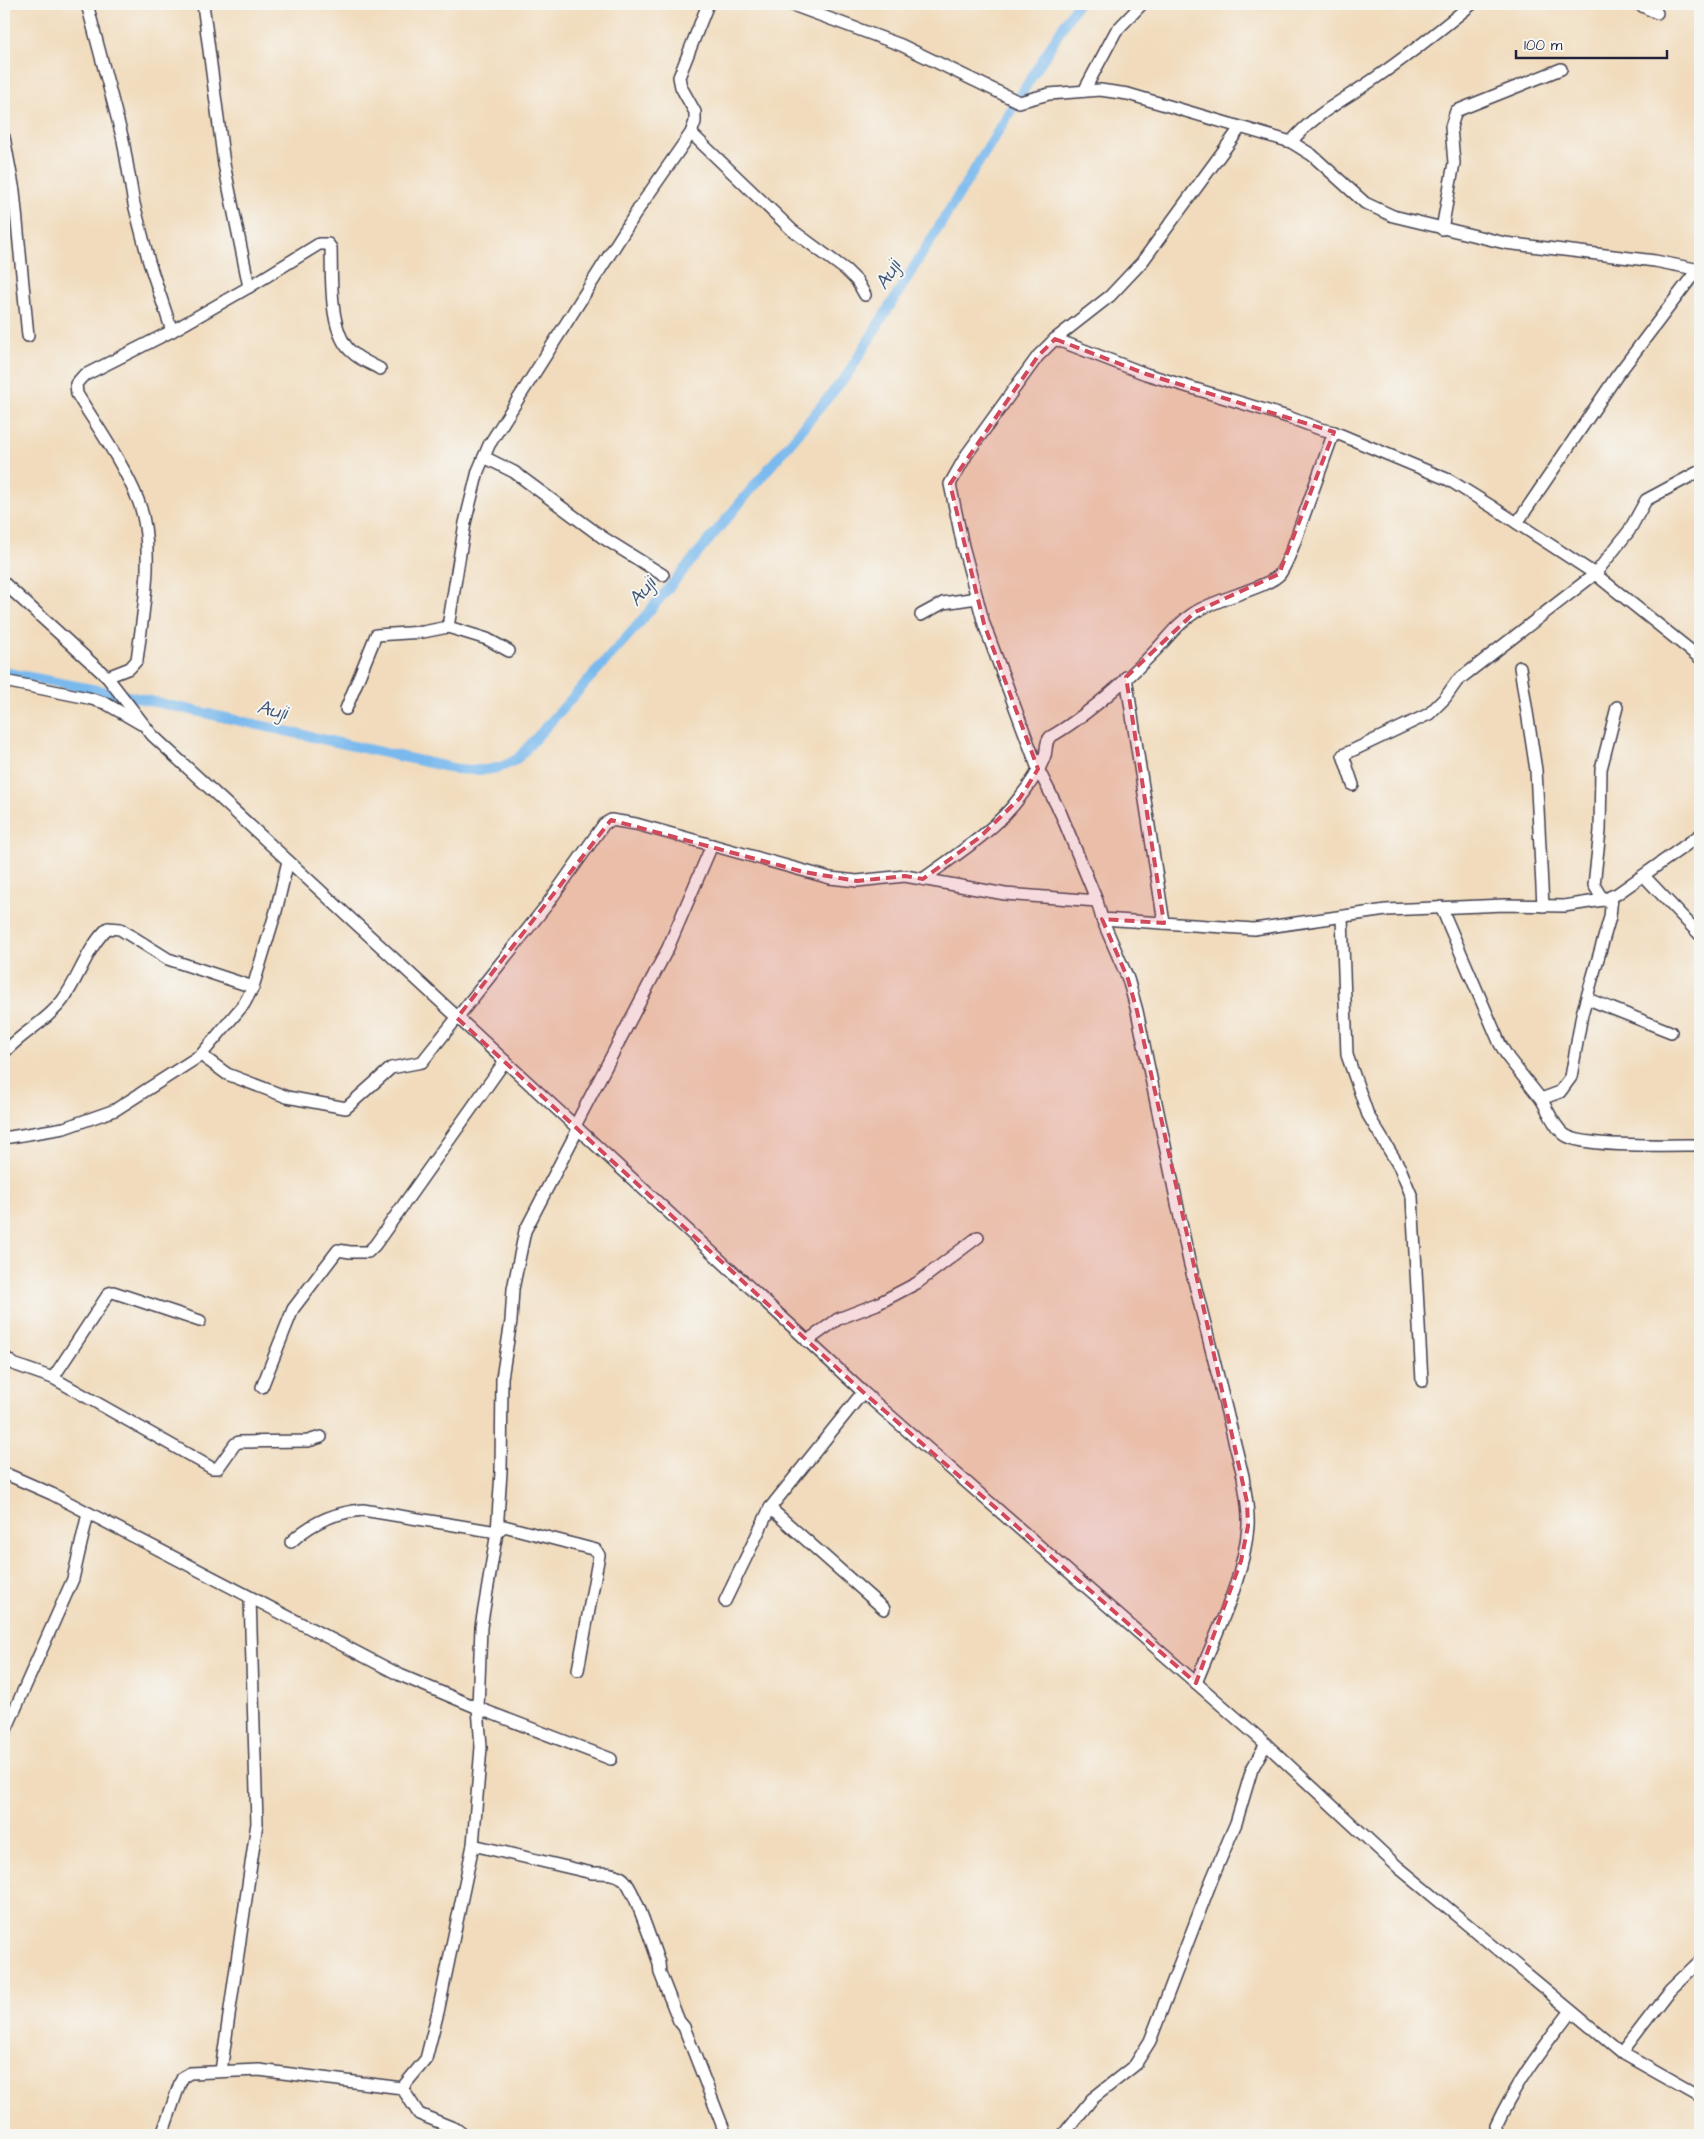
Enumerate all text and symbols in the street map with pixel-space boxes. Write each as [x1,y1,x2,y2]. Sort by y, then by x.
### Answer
scale bar [1516,28,1668,60]
text: 100 m [1524,35,1563,56]
water label: Auji [868,253,909,295]
water label: Auji [622,569,664,612]
water label: Auji [254,693,292,728]

